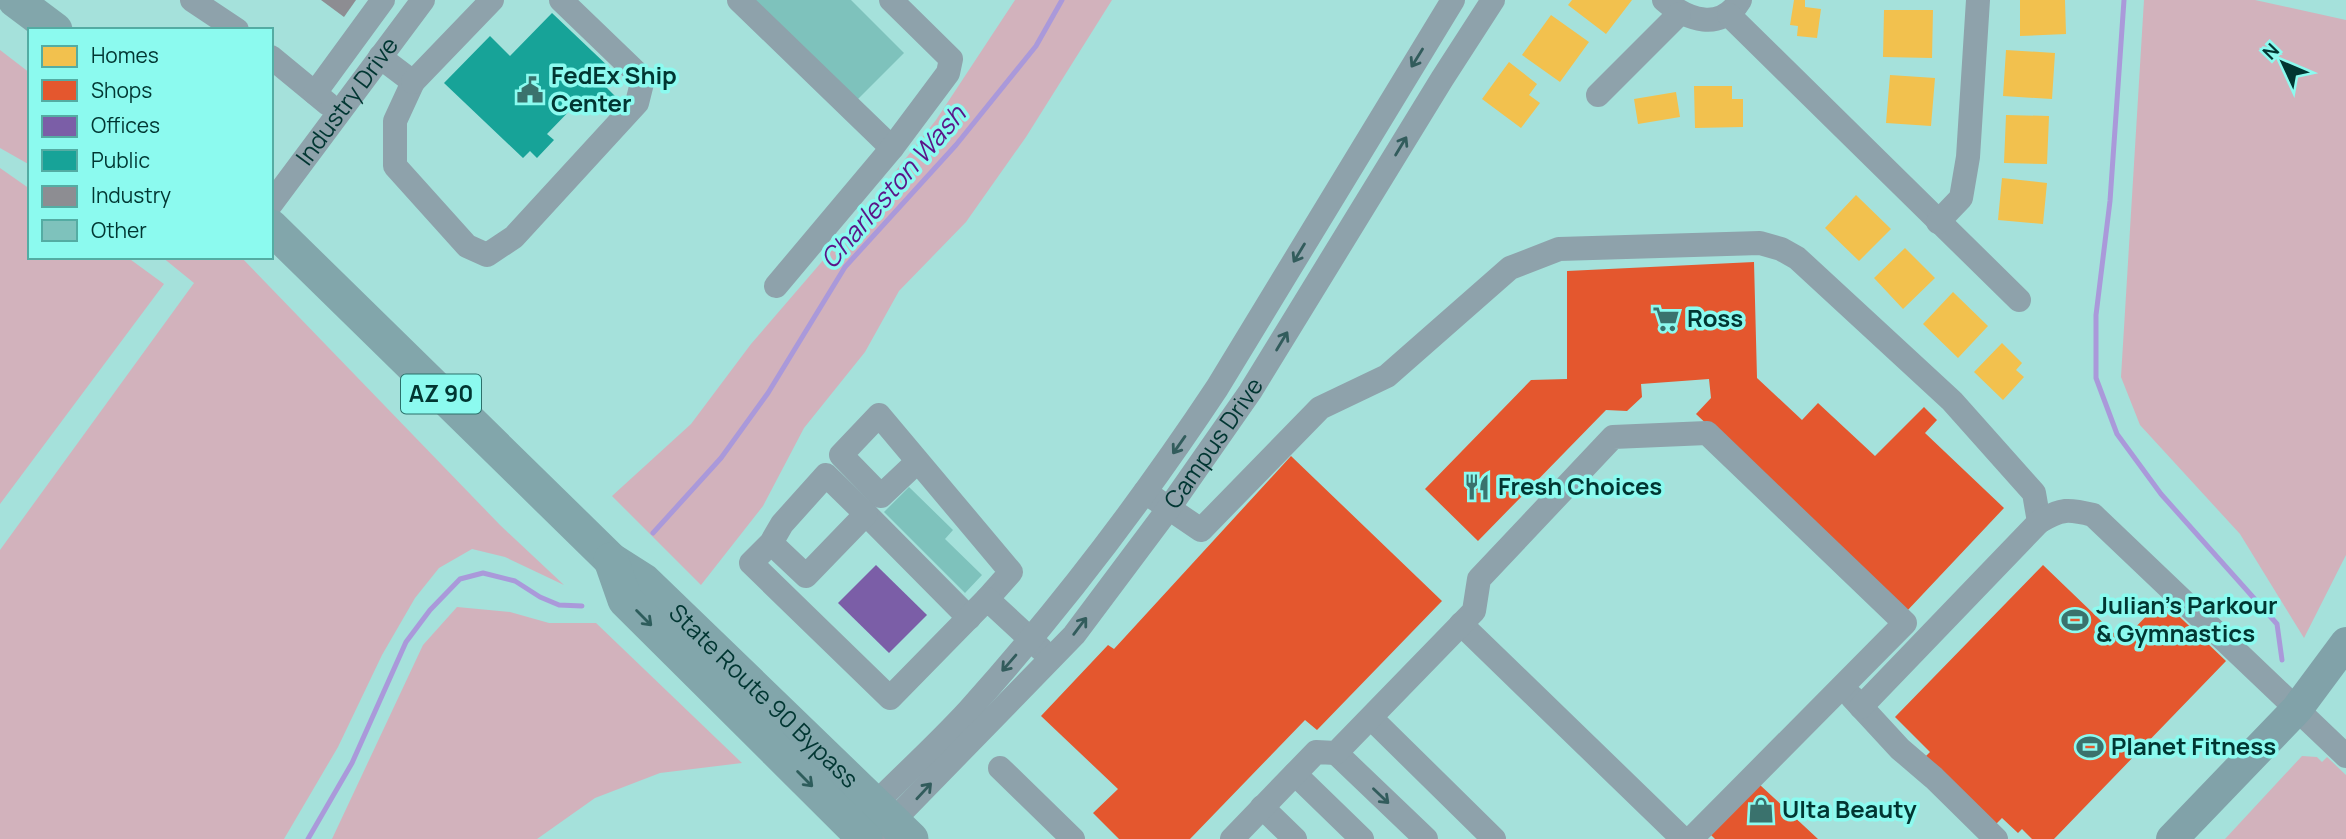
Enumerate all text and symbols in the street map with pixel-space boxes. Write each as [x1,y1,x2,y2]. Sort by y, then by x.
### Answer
legend [28,28,273,259]
north arrow [2248,28,2318,98]
street label: Industry Drive [287,29,405,172]
text: N [2257,37,2285,65]
text: Homes [91,41,159,69]
one-way arrow [1410,47,1424,67]
place label: FedEx Ship Center [551,58,677,119]
public building icon: FedEx Ship Center [515,75,545,105]
text: Shops [91,76,152,104]
water label: Charleston Wash [811,96,974,276]
text: Offices [91,111,160,139]
one-way arrow [1394,137,1408,157]
text: Public [91,146,150,174]
text: Industry [91,181,171,209]
text: Other [91,216,147,244]
one-way arrow [1292,242,1306,262]
place label: Ross [1687,301,1743,334]
supermarket icon: Ross [1651,304,1681,334]
one-way arrow [1275,331,1289,351]
street label: Campus Drive [1156,371,1270,515]
road number: AZ 90 [401,374,481,414]
one-way arrow [1172,435,1186,455]
place label: Fresh Choices [1498,469,1662,502]
restaurant icon: Fresh Choices [1462,472,1492,502]
place label: Julian's Parkour & Gymnastics [2096,588,2278,649]
street label: State Route 90 Bypass [662,596,866,795]
sports icon: Julian's Parkour & Gymnastics [2060,605,2090,635]
one-way arrow [635,610,652,627]
one-way arrow [1073,618,1088,636]
one-way arrow [1001,654,1017,672]
place label: Planet Fitness [2111,729,2276,762]
sports icon: Planet Fitness [2075,732,2105,762]
one-way arrow [796,770,813,787]
one-way arrow [915,783,932,800]
one-way arrow [1372,788,1389,805]
place label: Ulta Beauty [1782,792,1917,825]
shop icon: Ulta Beauty [1746,795,1776,825]

